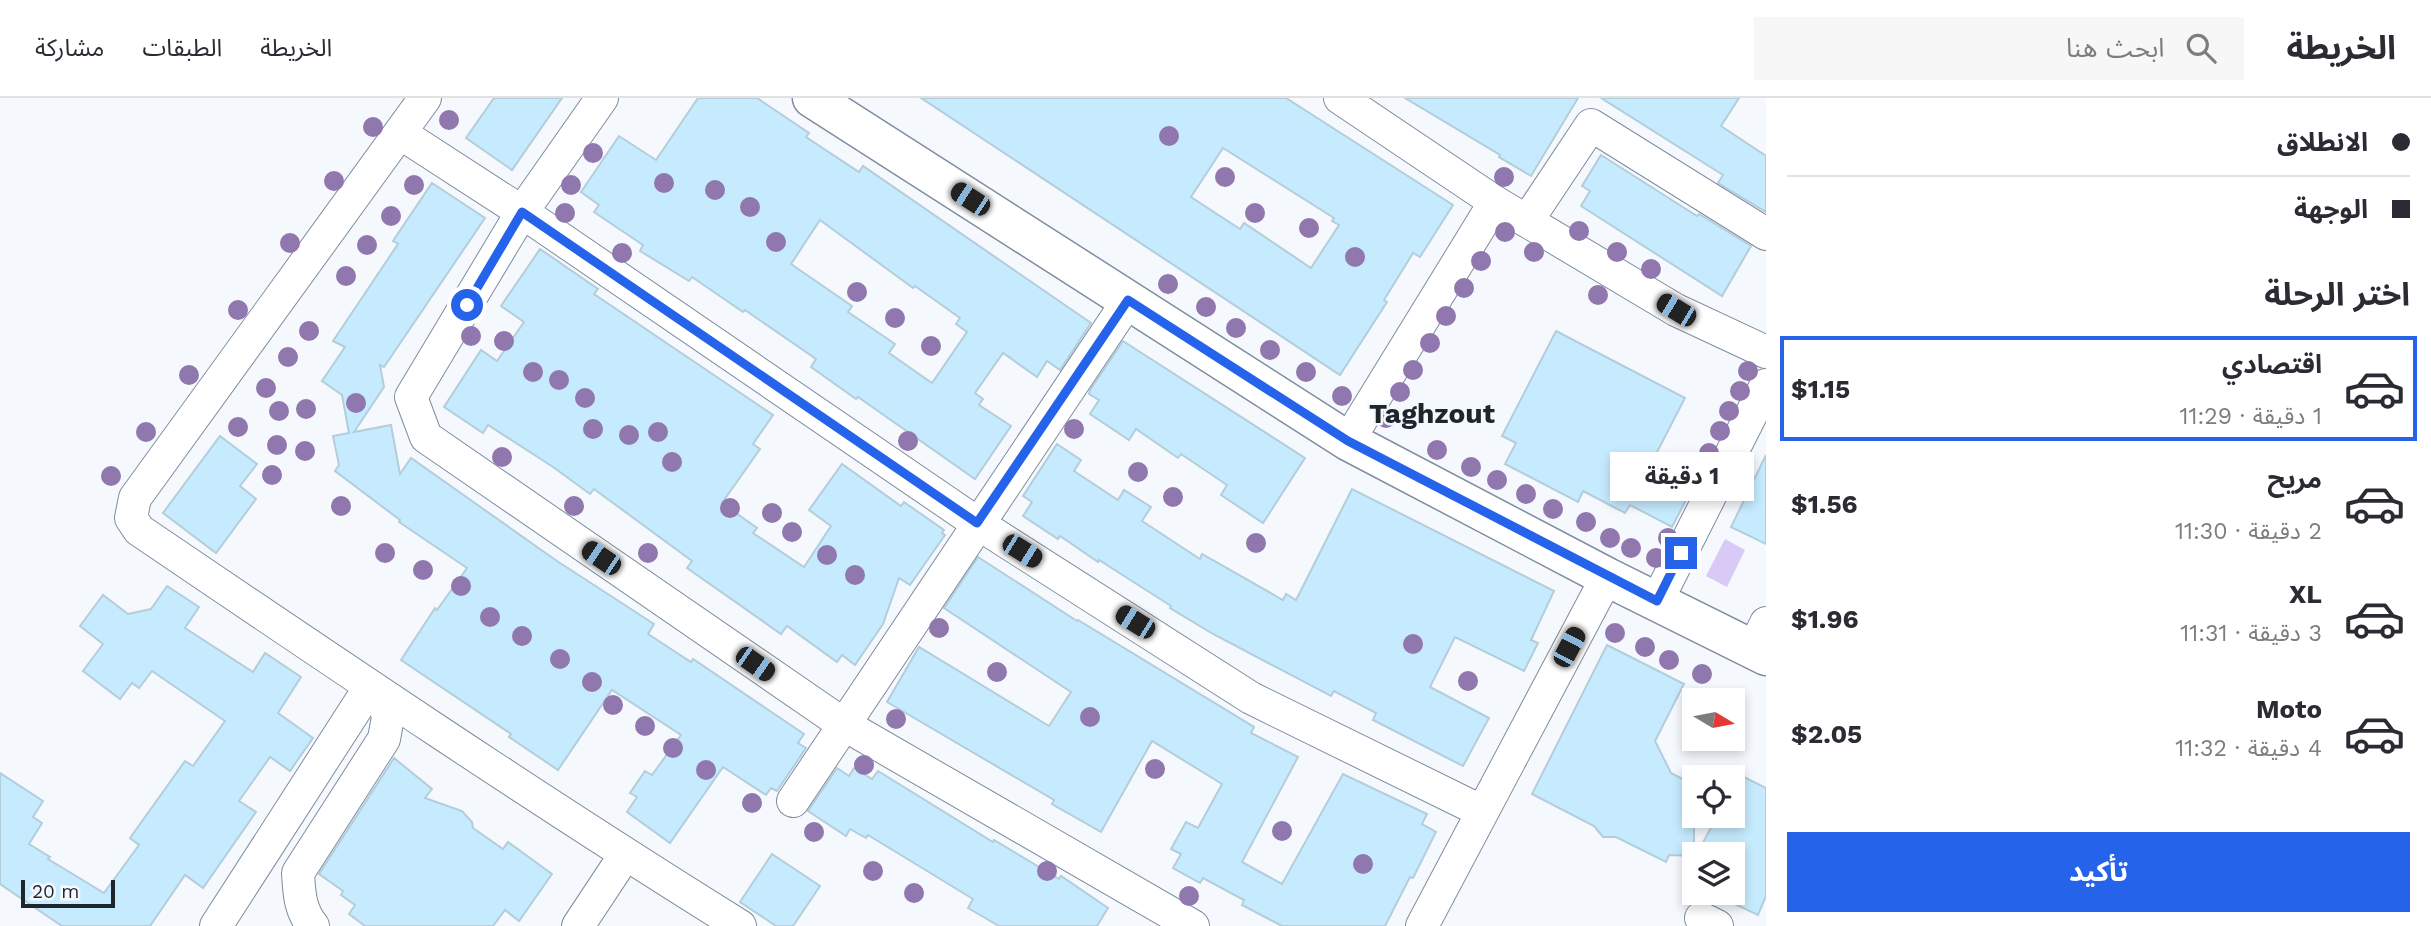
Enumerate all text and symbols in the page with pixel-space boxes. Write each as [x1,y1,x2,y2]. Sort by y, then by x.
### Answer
search box [1754,17,2244,80]
text: الخريطة [2286,28,2396,67]
icon: search [2182,29,2220,67]
text: ابحث هنا [2066,33,2164,63]
text: مشاركة [35,34,104,62]
text: الطبقات [142,34,222,62]
text: الخريطة [260,34,332,62]
text: الانطلاق [2277,127,2368,157]
car [947,179,994,219]
text: الوجهة [2294,194,2368,224]
text: اختر الرحلة [2264,275,2410,313]
route start [451,289,483,321]
car [1653,290,1700,330]
text: اقتصادي [2222,349,2322,379]
icon: car [2343,357,2406,420]
text: $1.15 [1791,374,1850,404]
district label: Taghzout [1369,397,1495,430]
text: 1 دقيقة · 11:29 [2180,403,2322,430]
callout: 1 دقيقة [1609,452,1753,500]
text: 1 دقيقة [1645,463,1719,490]
text: مريح [2267,464,2322,494]
icon: car [2343,472,2406,535]
text: $1.56 [1791,489,1858,519]
text: 2 دقيقة · 11:30 [2175,518,2322,545]
car [999,531,1046,571]
route end [1665,537,1697,569]
car [578,538,625,578]
text: XL [2289,579,2322,609]
icon: car [2343,587,2406,650]
car [1112,602,1159,642]
text: $1.96 [1791,604,1858,634]
text: 3 دقيقة · 11:31 [2180,620,2322,647]
car [1550,624,1589,670]
car [732,643,779,685]
north arrow [1682,688,1745,751]
map controls [1682,688,1745,905]
text: Moto [2256,694,2322,724]
icon: car [2343,702,2406,765]
text: $2.05 [1791,719,1862,749]
text: 4 دقيقة · 11:32 [2175,735,2322,762]
button: locate [1682,765,1745,828]
button: تأكيد [1787,832,2410,912]
button: layers [1682,842,1745,905]
scale bar [21,877,116,909]
text: 20 m [32,880,79,903]

